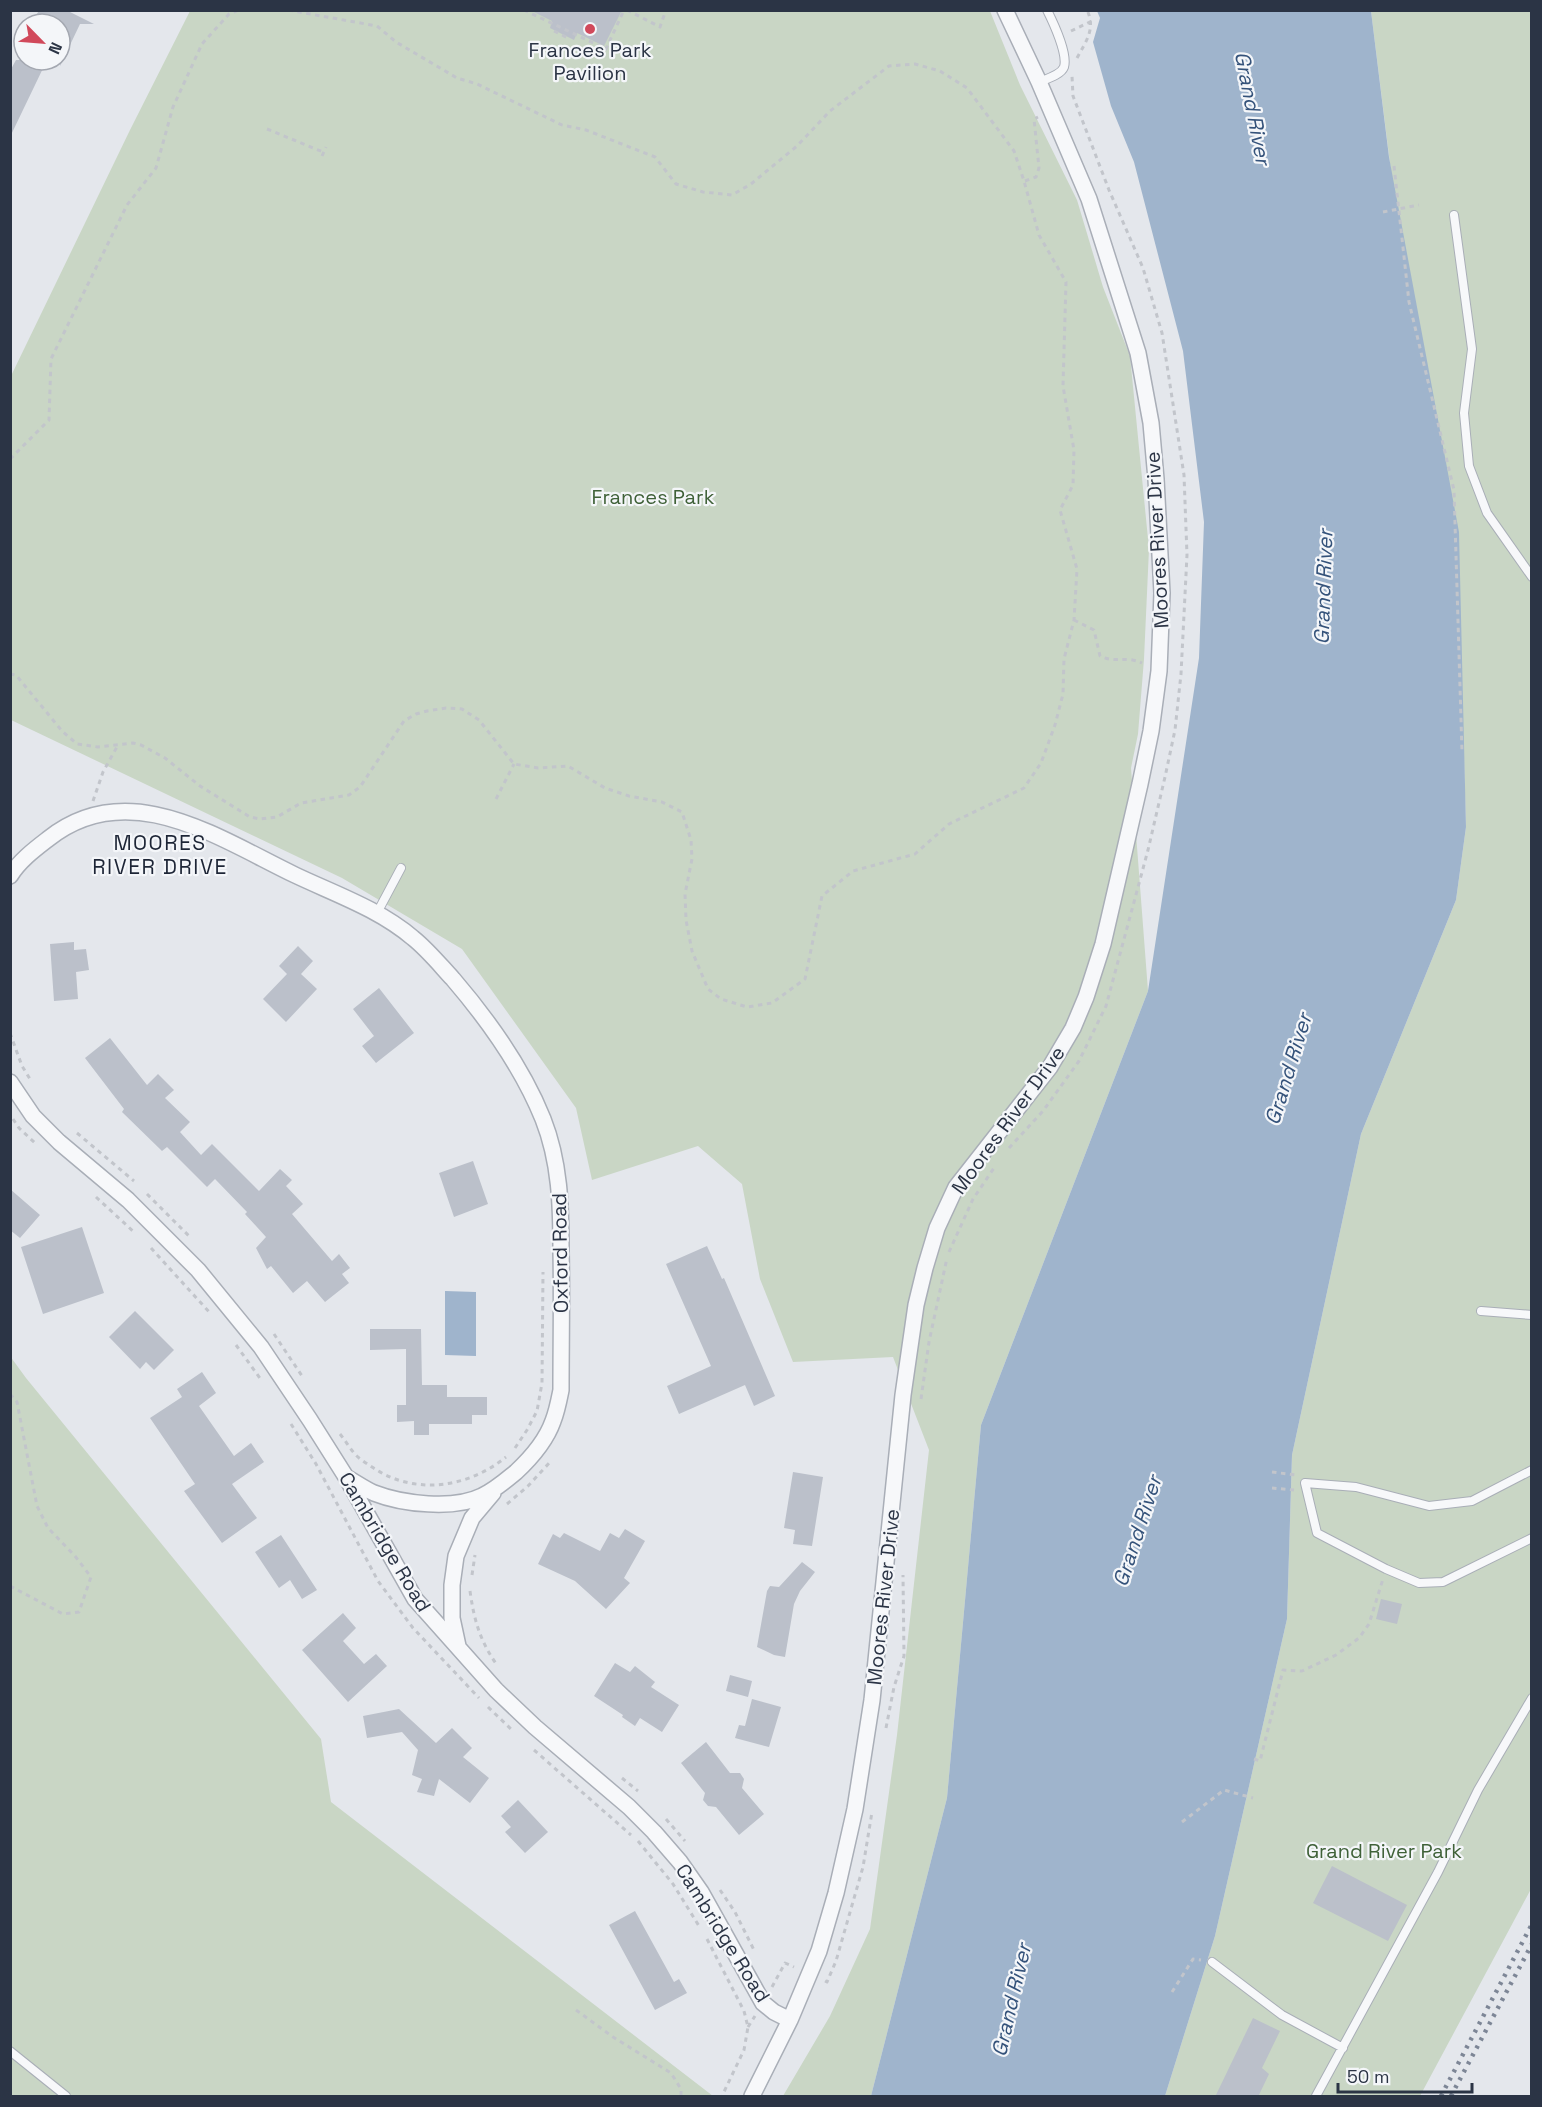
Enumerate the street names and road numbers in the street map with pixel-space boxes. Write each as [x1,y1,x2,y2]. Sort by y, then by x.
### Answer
street label: Moores River Drive [1139,451,1175,629]
street label: Moores River Drive [945,1041,1071,1199]
street label: Oxford Road [546,1193,574,1313]
street label: Cambridge Road [333,1467,437,1617]
street label: Moores River Drive [861,1508,905,1686]
street label: Cambridge Road [670,1859,776,2007]

